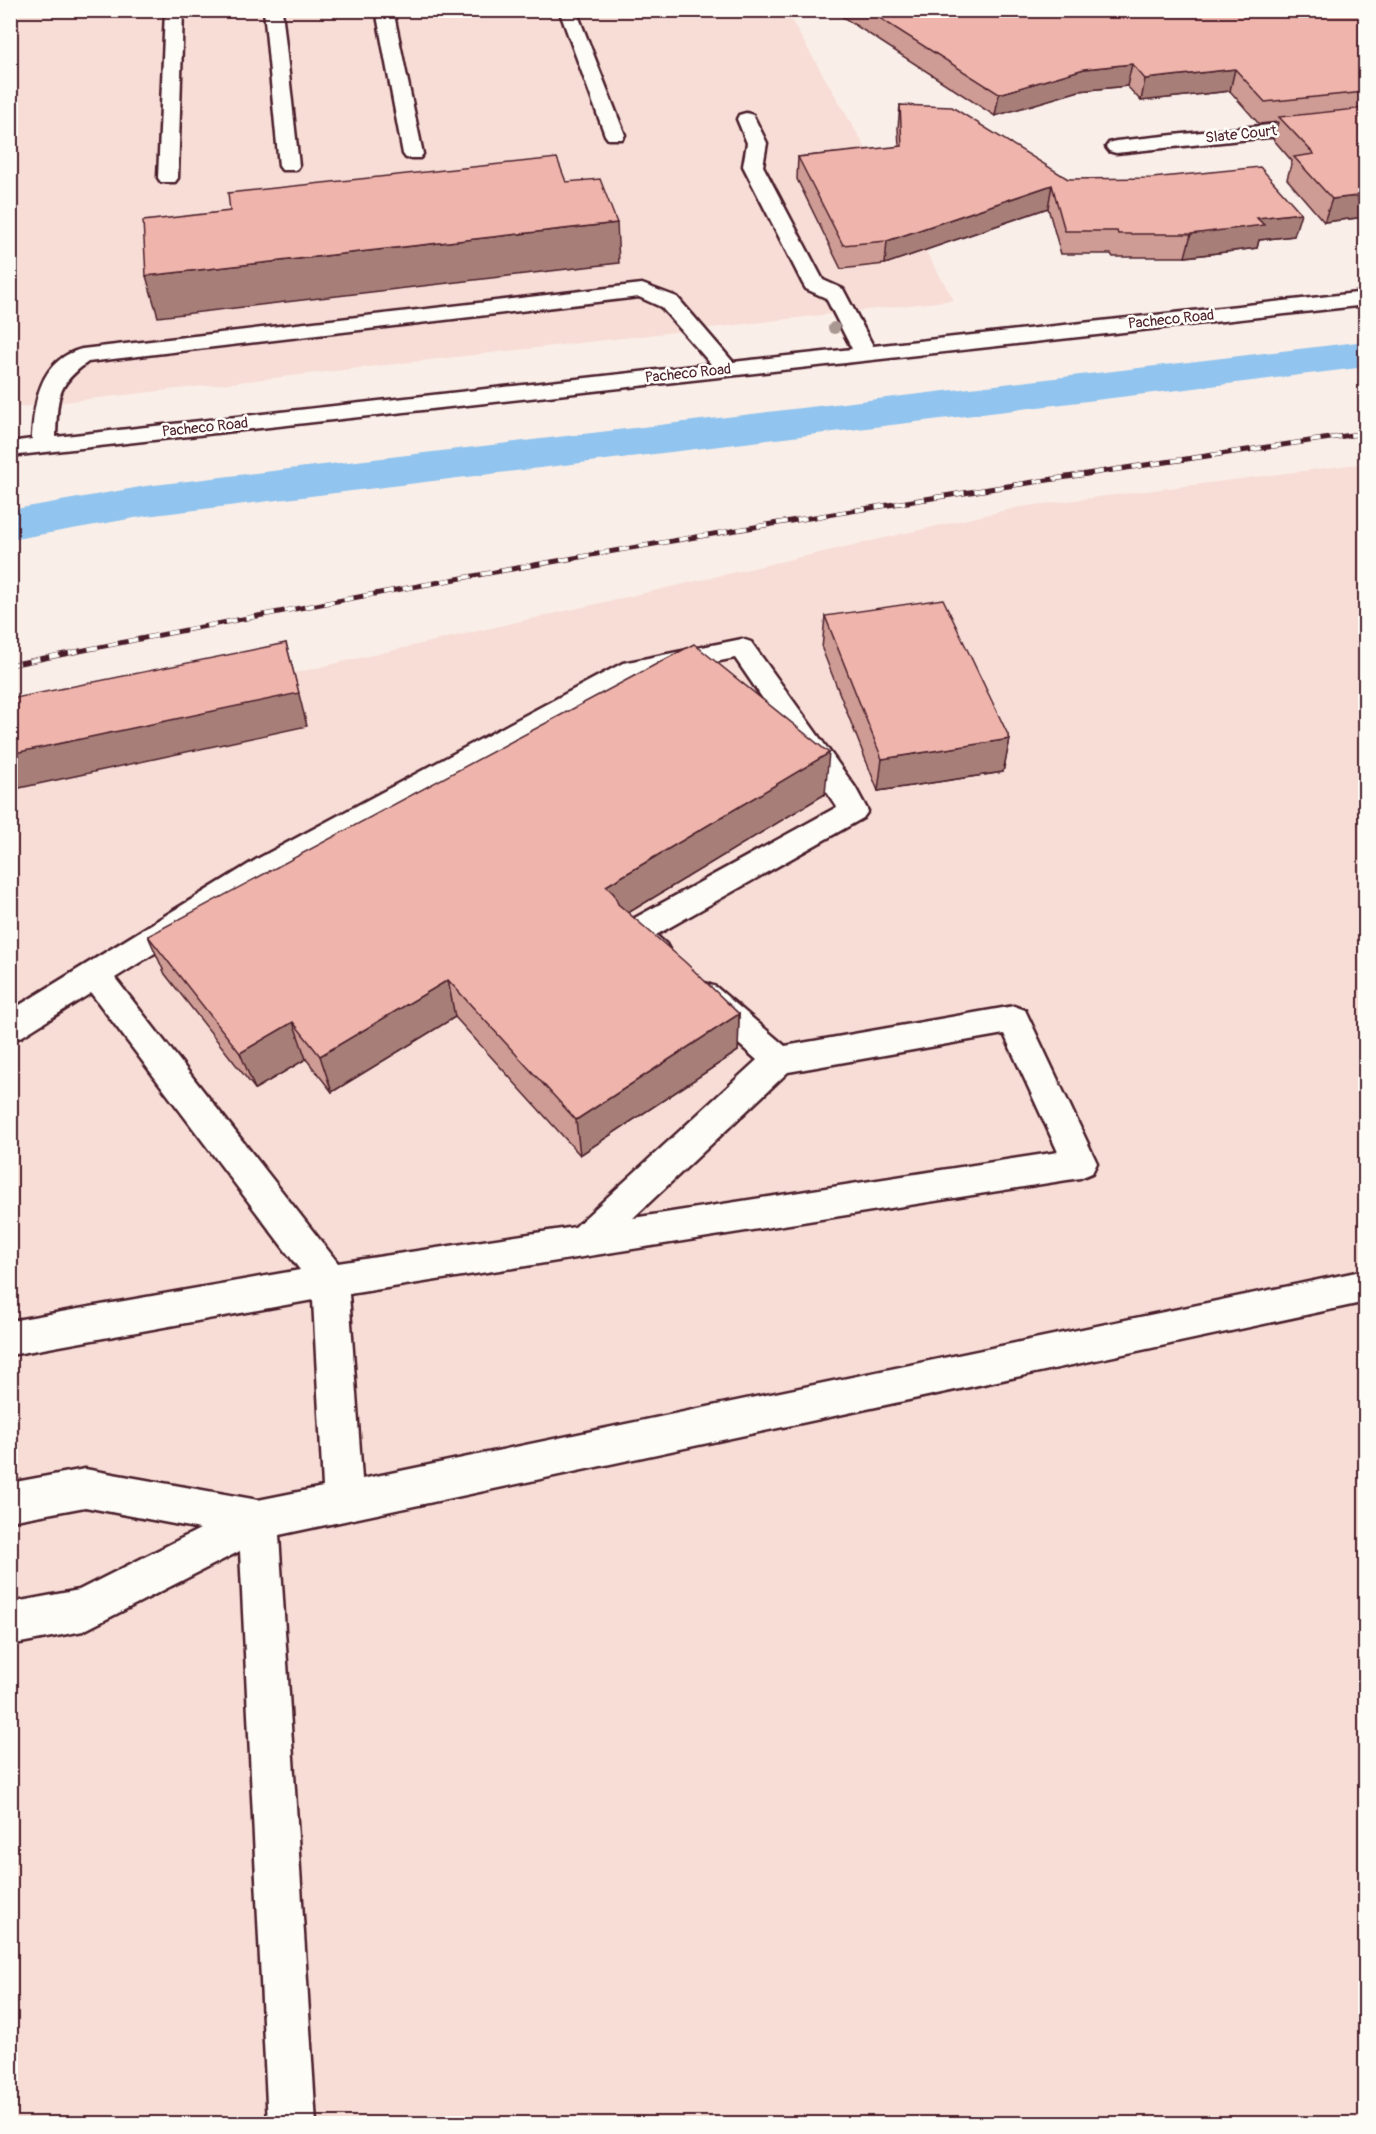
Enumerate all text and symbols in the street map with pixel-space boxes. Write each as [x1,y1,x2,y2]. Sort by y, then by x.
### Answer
street label: Slate Court [1204,121,1279,148]
street label: Pacheco Road [1127,306,1215,333]
street label: Pacheco Road [644,360,732,387]
street label: Pacheco Road [161,414,249,441]

